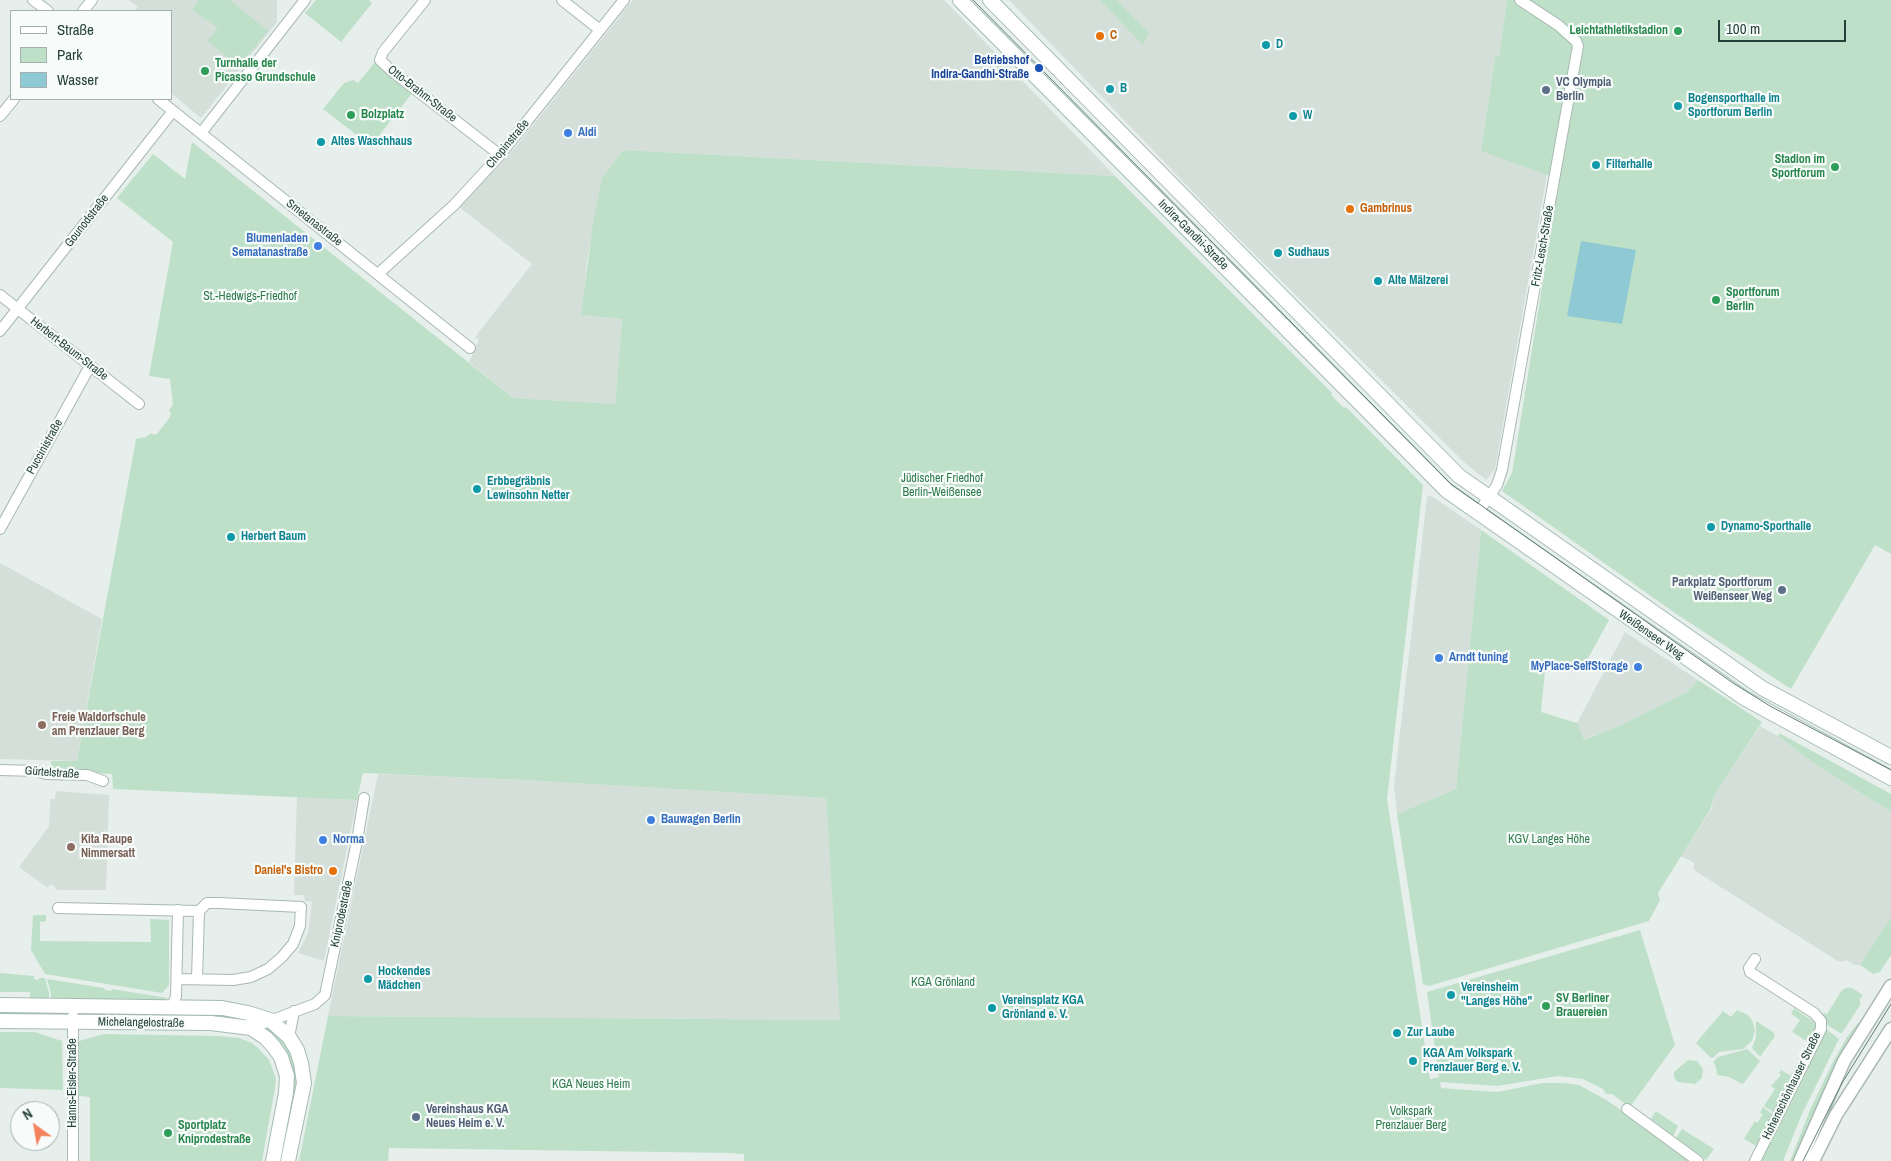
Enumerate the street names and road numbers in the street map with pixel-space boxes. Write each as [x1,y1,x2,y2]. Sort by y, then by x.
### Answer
street label: Otto-Brahm-Straße [385,63,459,125]
street label: Chopinstraße [483,117,533,171]
street label: Gounodstraße [62,192,112,250]
street label: Smetanastraße [283,197,345,249]
street label: Indira-Gandhi-Straße [1155,197,1231,273]
street label: Fritz-Lesch-Straße [1529,204,1557,288]
street label: Herbert-Baum-Straße [27,314,111,384]
street label: Puccinistraße [24,417,66,477]
street label: Weißenseer Weg [1616,607,1686,663]
street label: Gürtelstraße [24,764,80,782]
street label: Kniprodestraße [328,879,356,949]
street label: Michelangelostraße [98,1015,184,1031]
street label: Hohenschönhauser Straße [1760,1030,1824,1142]
street label: Hanns-Eisler-Straße [66,1038,80,1128]

